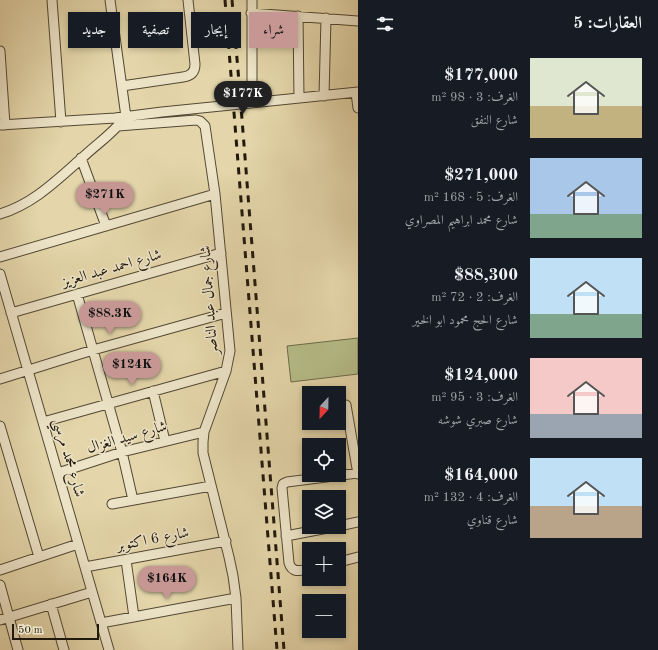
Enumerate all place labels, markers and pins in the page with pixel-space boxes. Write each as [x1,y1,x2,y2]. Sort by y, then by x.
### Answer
pin: $177K [215,81,271,115]
pin: $271K [77,182,133,216]
pin: $88.3K [77,301,143,335]
pin: $124K [104,352,160,386]
pin: $164K [139,566,195,600]

